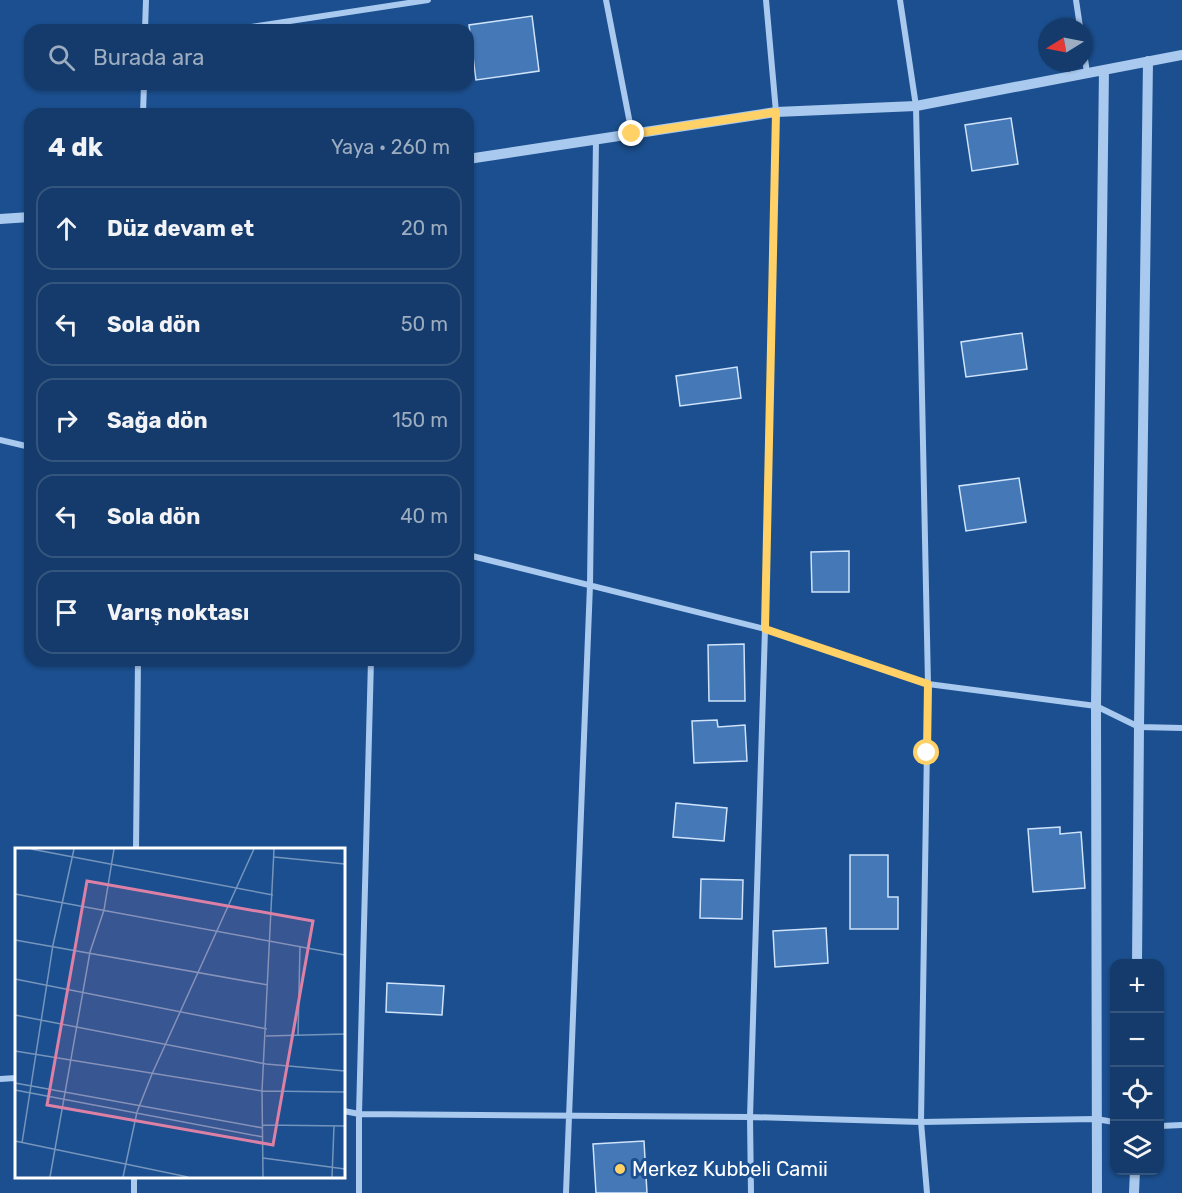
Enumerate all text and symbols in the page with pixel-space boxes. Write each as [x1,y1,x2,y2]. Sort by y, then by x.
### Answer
north arrow [1038,18,1092,72]
search box [24,24,474,90]
icon: search [45,41,78,74]
text: Burada ara [93,44,204,71]
route end [618,120,644,146]
text: 4 dk [48,132,103,163]
text: Yaya · 260 m [331,135,450,159]
icon: ahead [50,212,83,245]
text: Düz devam et [107,215,254,242]
text: 20 m [401,216,448,240]
icon: left [50,308,83,341]
text: Sola dön [107,311,200,338]
text: 50 m [401,312,448,336]
icon: right [50,404,83,437]
text: Sağa dön [107,407,208,434]
text: 150 m [392,408,448,432]
icon: left [50,500,83,533]
text: Sola dön [107,503,200,530]
text: 40 m [400,504,448,528]
icon: arrive [50,596,83,629]
text: Varış noktası [107,599,249,626]
route start [913,739,939,765]
inset map [15,848,345,1178]
map controls [1110,959,1164,1175]
button: + [1110,959,1164,1013]
button: − [1110,1013,1164,1067]
button: locate [1110,1067,1164,1121]
button: layers [1110,1121,1164,1175]
place label: Merkez Kubbeli Camii [632,1157,828,1181]
marker: Merkez Kubbeli Camii [613,1162,627,1176]

